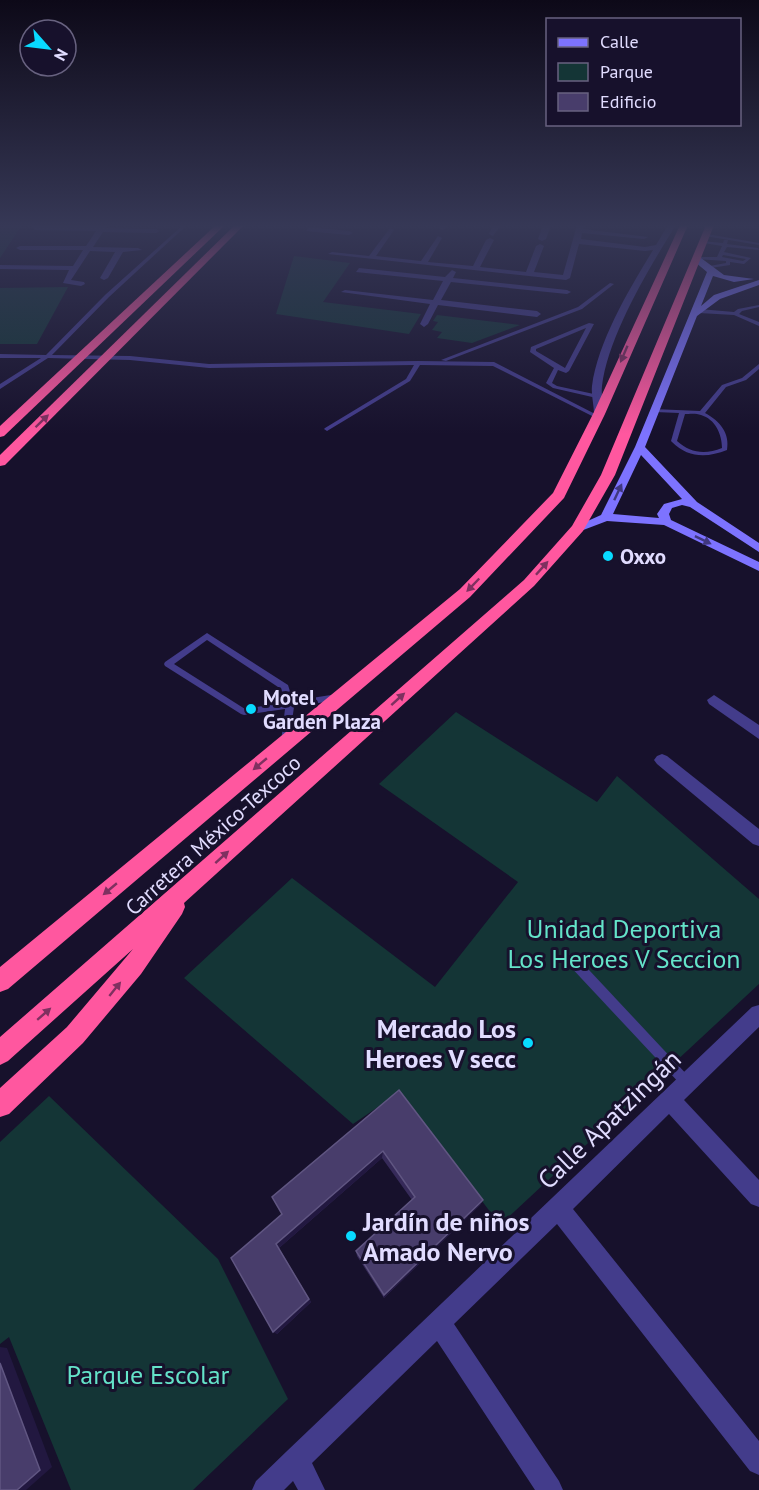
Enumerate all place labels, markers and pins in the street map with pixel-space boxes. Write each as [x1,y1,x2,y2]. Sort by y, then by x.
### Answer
place label: Oxxo [620,543,666,570]
marker: Oxxo [601,549,615,563]
place label: Motel Garden Plaza [263,684,381,735]
marker: Motel Garden Plaza [244,702,258,716]
place label: Mercado Los Heroes V secc [365,1012,516,1075]
marker: Mercado Los Heroes V secc [521,1036,535,1050]
place label: Jardín de niños Amado Nervo [362,1205,530,1268]
marker: Jardín de niños Amado Nervo [344,1229,358,1243]

